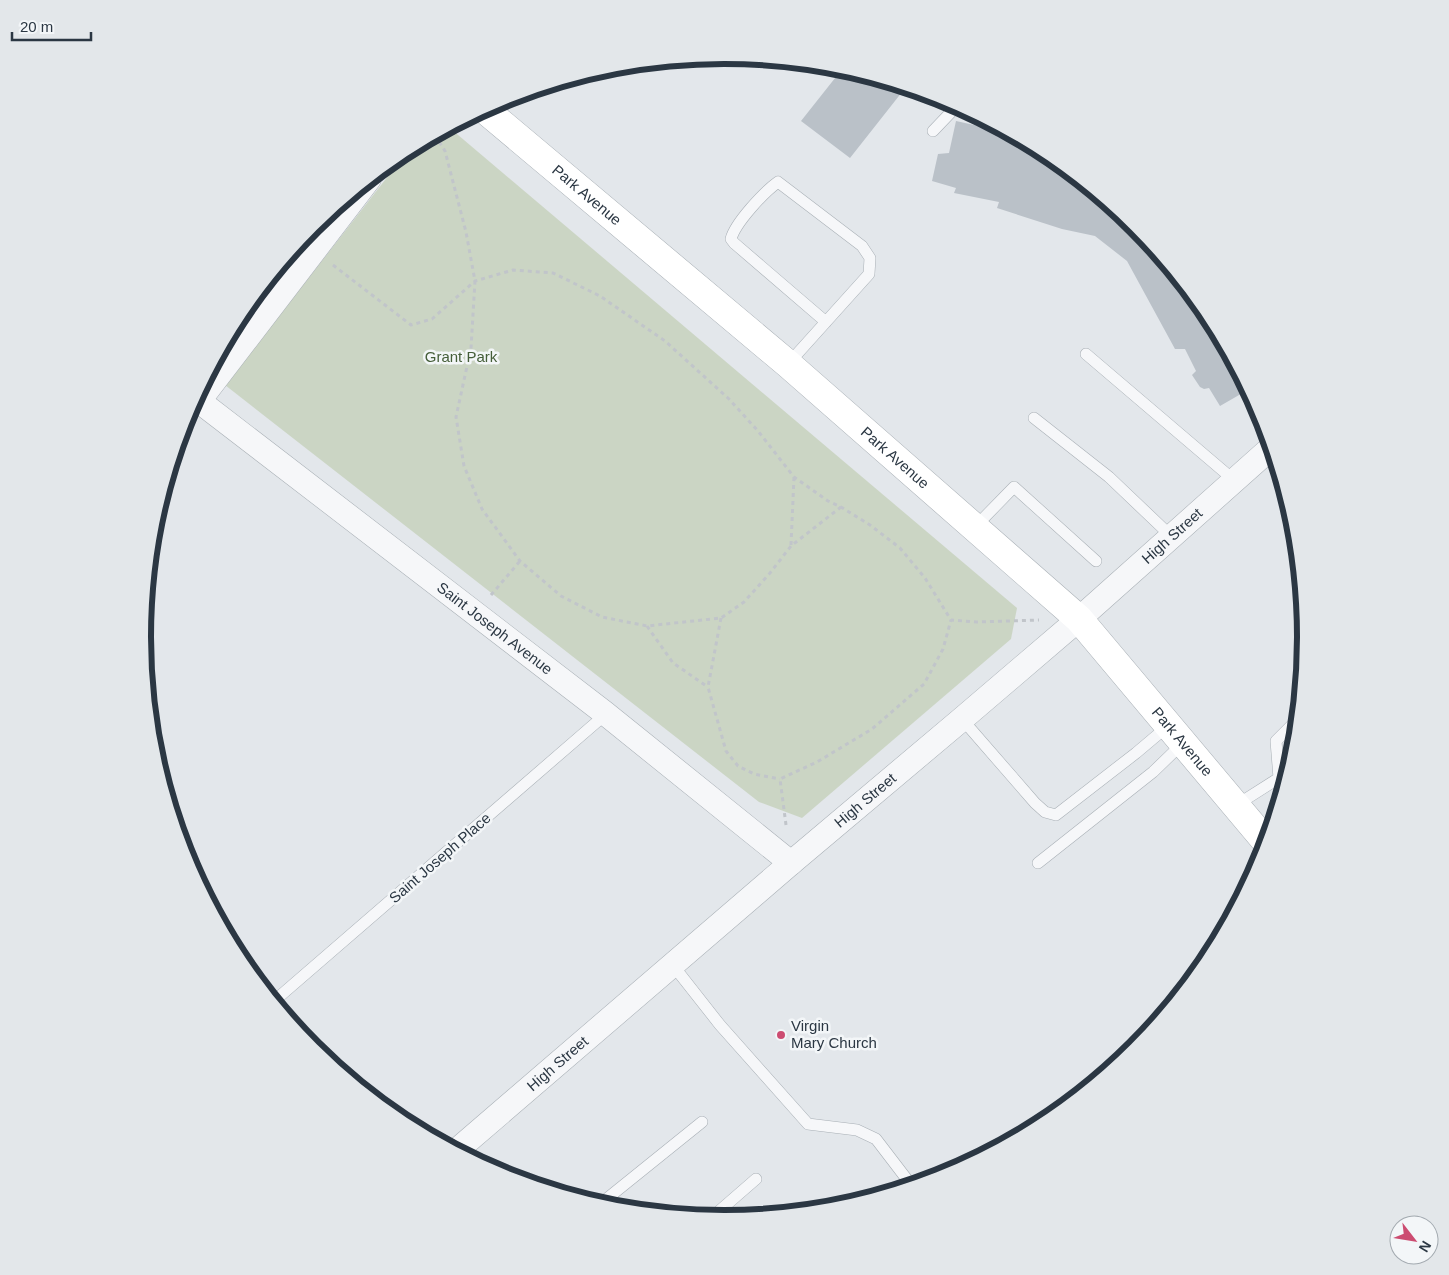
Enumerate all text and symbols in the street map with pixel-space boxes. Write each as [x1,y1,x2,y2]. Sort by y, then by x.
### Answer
scale bar [12,10,91,42]
text: 20 m [20,18,53,35]
street label: Park Avenue [549,161,625,228]
park label: Grant Park [425,348,498,365]
street label: Park Avenue [858,423,933,492]
street label: High Street [1138,504,1206,567]
street label: Saint Joseph Avenue [434,578,556,678]
street label: Park Avenue [1149,703,1216,779]
street label: High Street [831,769,900,831]
street label: Saint Joseph Place [386,809,494,906]
place label: Virgin Mary Church [791,1017,877,1051]
marker: Virgin Mary Church [775,1029,787,1041]
street label: High Street [523,1032,592,1094]
north arrow [1389,1215,1439,1265]
text: N [1416,1238,1435,1255]

